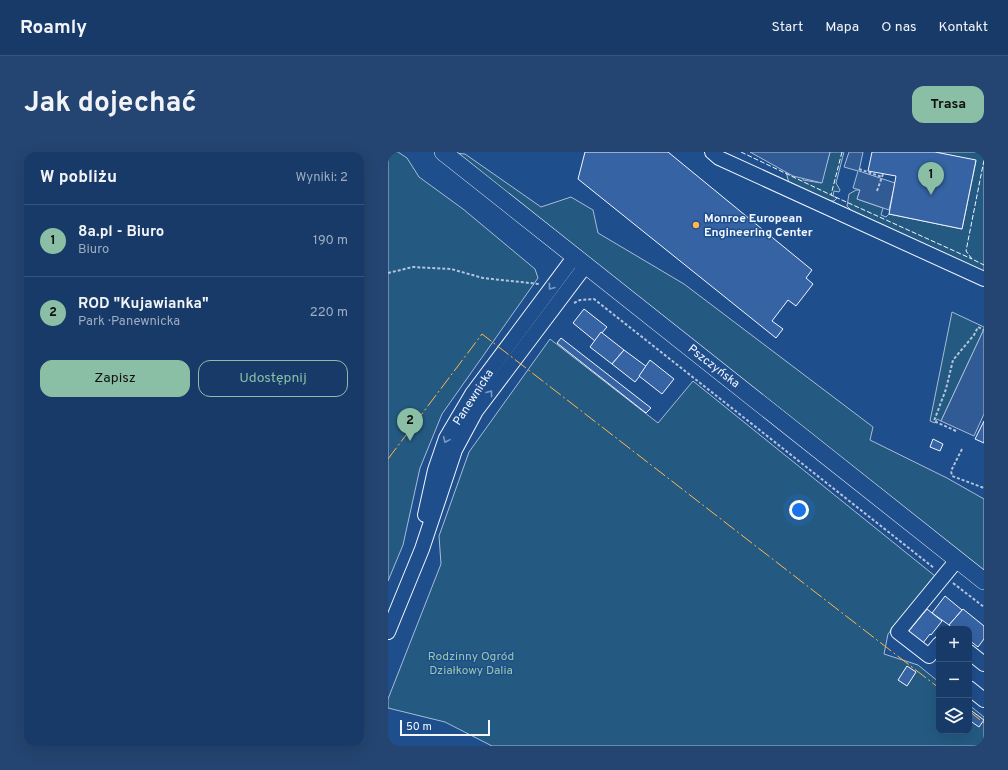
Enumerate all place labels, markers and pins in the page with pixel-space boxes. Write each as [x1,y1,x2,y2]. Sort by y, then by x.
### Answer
pin: 1 [918,162,944,195]
place label: Monroe European Engineering Center [704,211,813,241]
marker: Monroe European Engineering Center [691,220,701,230]
pin: 2 [397,408,423,441]

